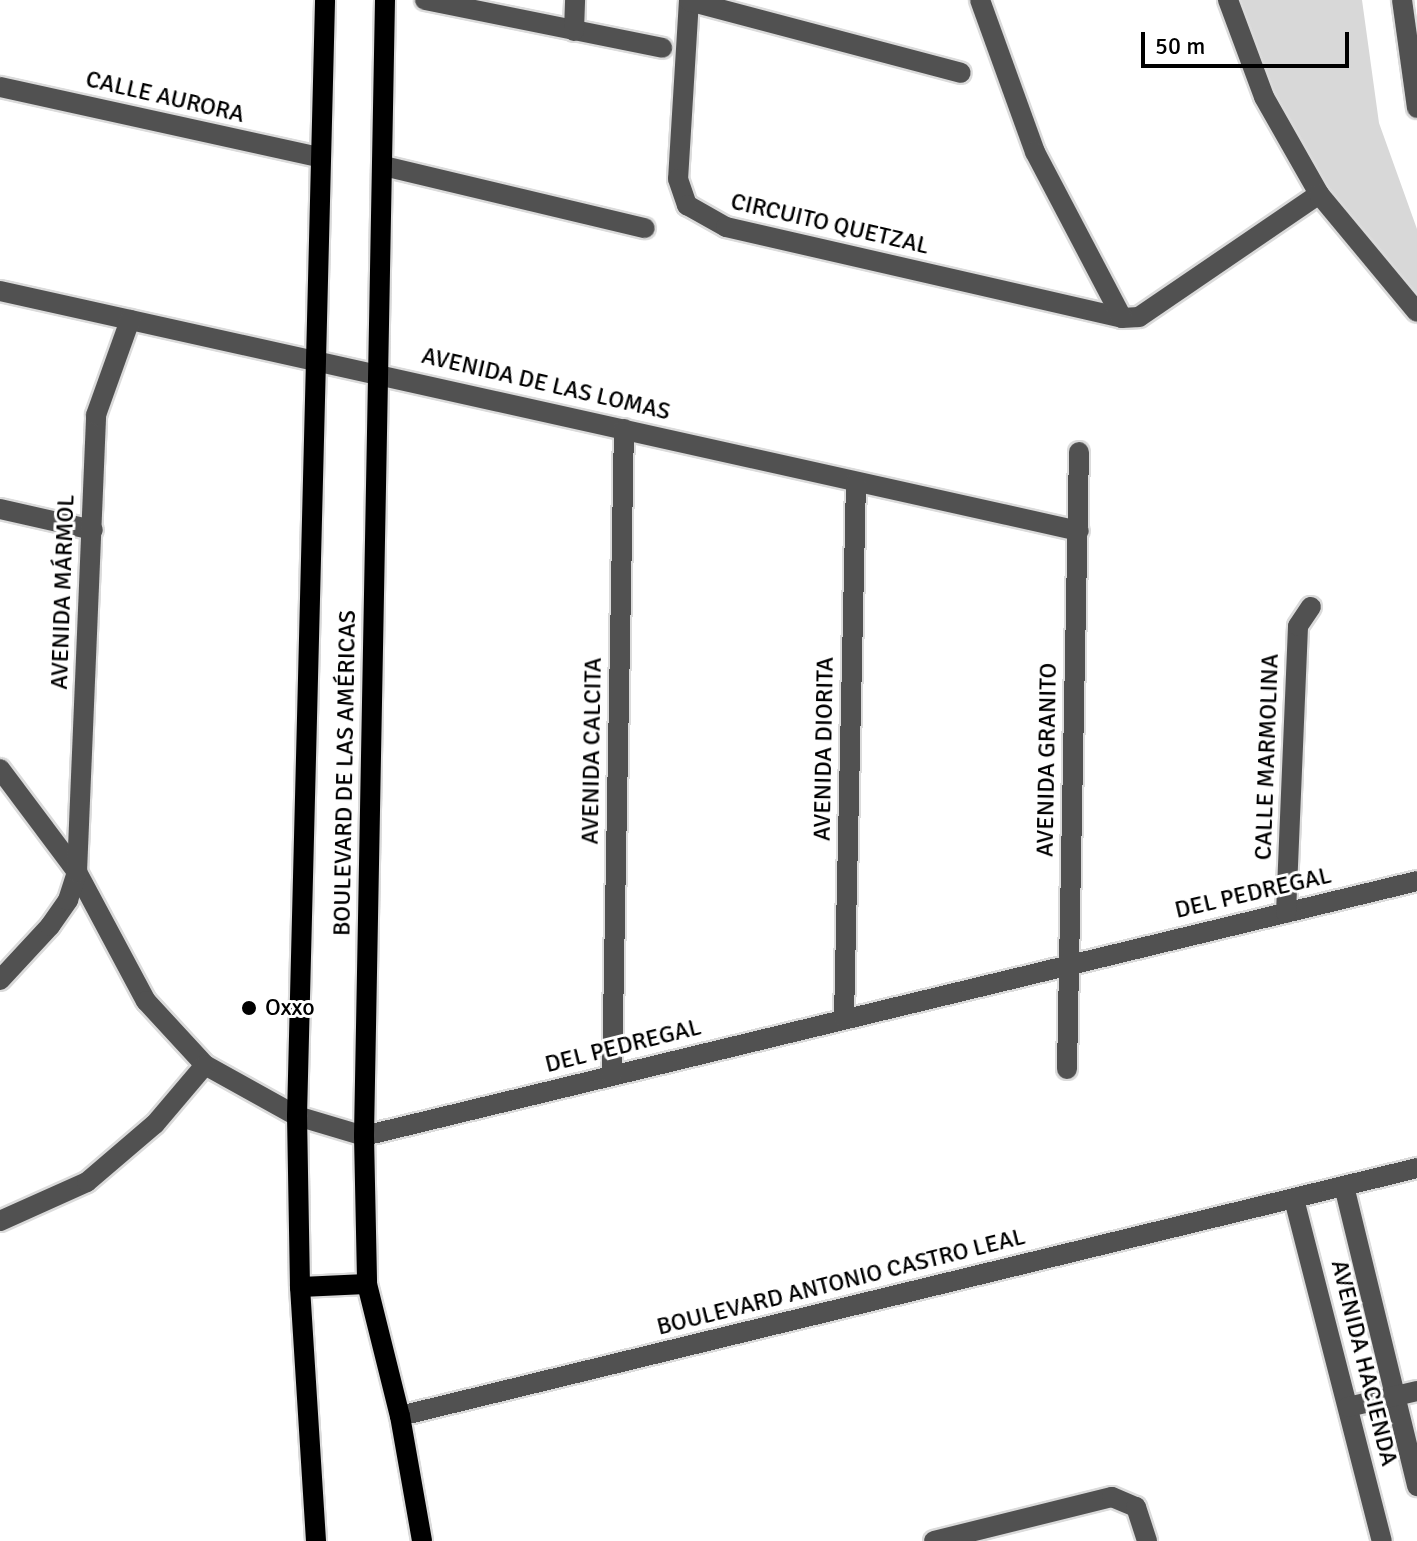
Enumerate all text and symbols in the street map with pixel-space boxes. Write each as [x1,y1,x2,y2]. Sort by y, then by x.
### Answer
scale bar [1145,16,1353,66]
text: 50 m [1155,31,1205,61]
street label: CALLE AURORA [83,65,247,129]
street label: CIRCUITO QUETZAL [728,187,932,261]
street label: AVENIDA DE LAS LOMAS [419,341,673,427]
street label: AVENIDA MÁRMOL [45,494,81,690]
street label: BOULEVARD DE LAS AMÉRICAS [328,610,362,936]
street label: CALLE MARMOLINA [1249,653,1285,861]
street label: AVENIDA CALCITA [576,657,608,845]
street label: AVENIDA DIORITA [808,657,840,841]
street label: AVENIDA GRANITO [1031,663,1063,857]
street label: DEL PEDREGAL [1172,861,1334,925]
place label: Oxxo [265,994,315,1022]
marker: Oxxo [240,999,258,1017]
street label: DEL PEDREGAL [542,1013,704,1079]
street label: BOULEVARD ANTONIO CASTRO LEAL [654,1222,1028,1342]
street label: AVENIDA HACIENDA [1324,1257,1404,1469]

